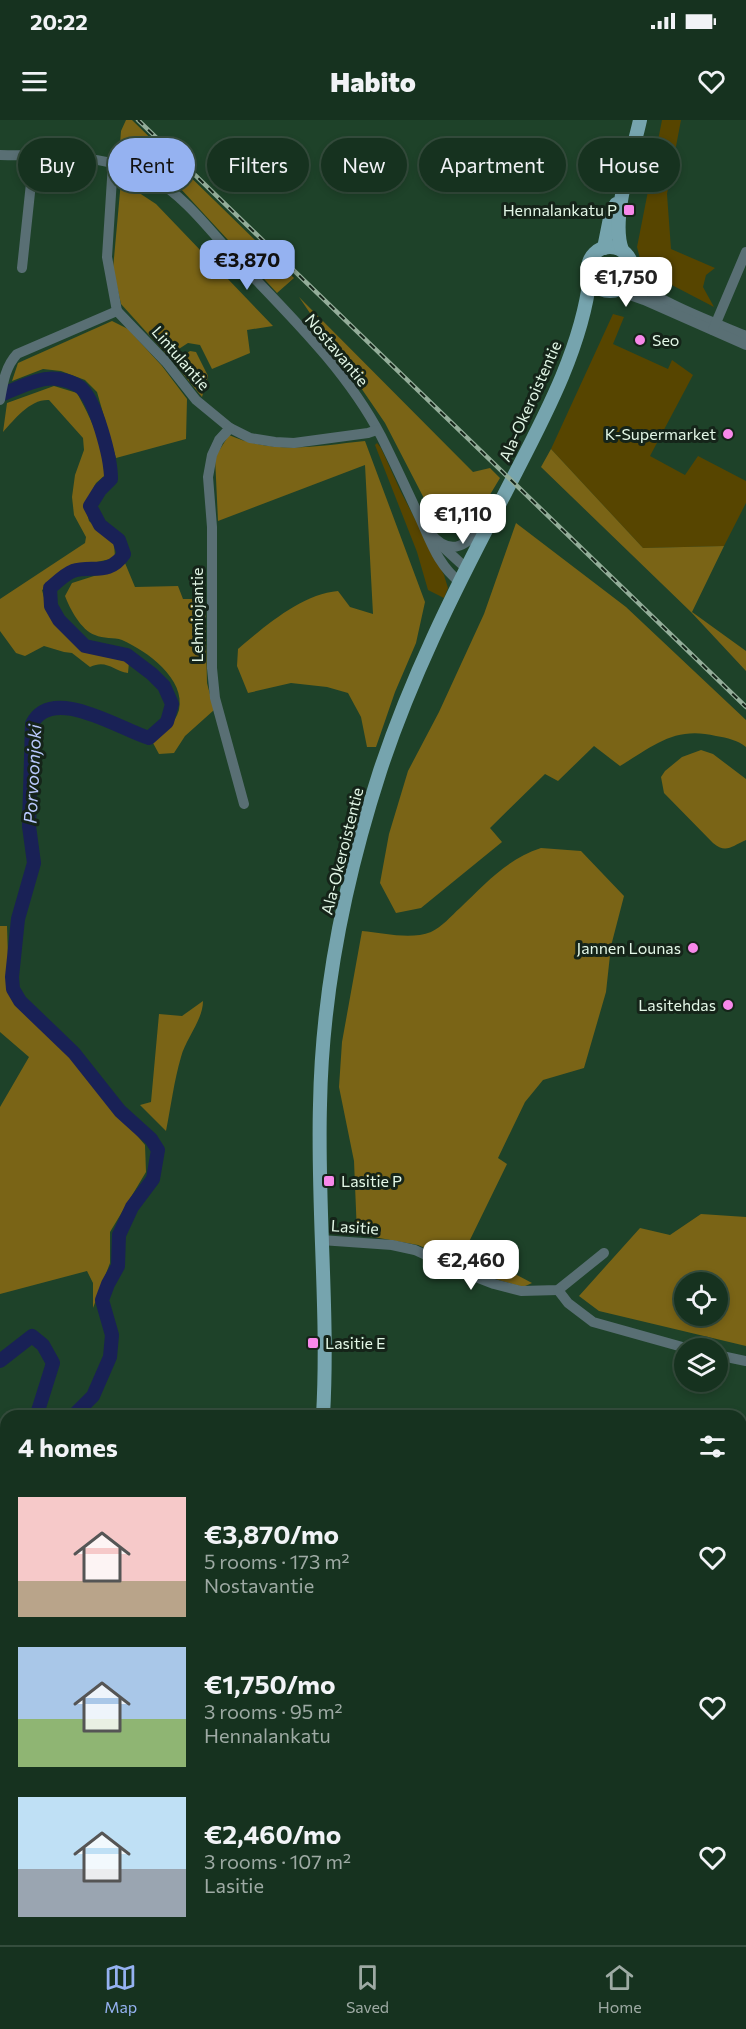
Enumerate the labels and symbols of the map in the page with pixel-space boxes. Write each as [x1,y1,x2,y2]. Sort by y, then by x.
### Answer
place label: Hennalankatu P [503,200,617,219]
marker: Hennalankatu P [622,203,636,217]
pin: €3,870 [198,240,296,291]
pin: €1,750 [577,257,675,308]
street label: Nostavantie [302,310,373,390]
street label: Lintulantie [148,322,214,394]
place label: Seo [652,330,679,349]
marker: Seo [633,333,647,347]
street label: Ala-Okeroistentie [494,337,565,464]
place label: K-Supermarket [605,424,716,443]
marker: K-Supermarket [721,427,735,441]
pin: €1,110 [414,494,512,545]
street label: Lehmiojantie [187,567,206,663]
water label: Porvoonjoki [18,722,46,824]
street label: Ala-Okeroistentie [317,785,366,916]
place label: Jannen Lounas [576,938,681,957]
marker: Jannen Lounas [686,941,700,955]
place label: Lasitehdas [638,995,716,1014]
marker: Lasitehdas [721,998,735,1012]
place label: Lasitie P [341,1171,402,1190]
marker: Lasitie P [322,1174,336,1188]
street label: Lasitie [330,1215,380,1238]
pin: €2,460 [422,1240,520,1291]
place label: Lasitie E [325,1333,386,1352]
marker: Lasitie E [306,1336,320,1350]

